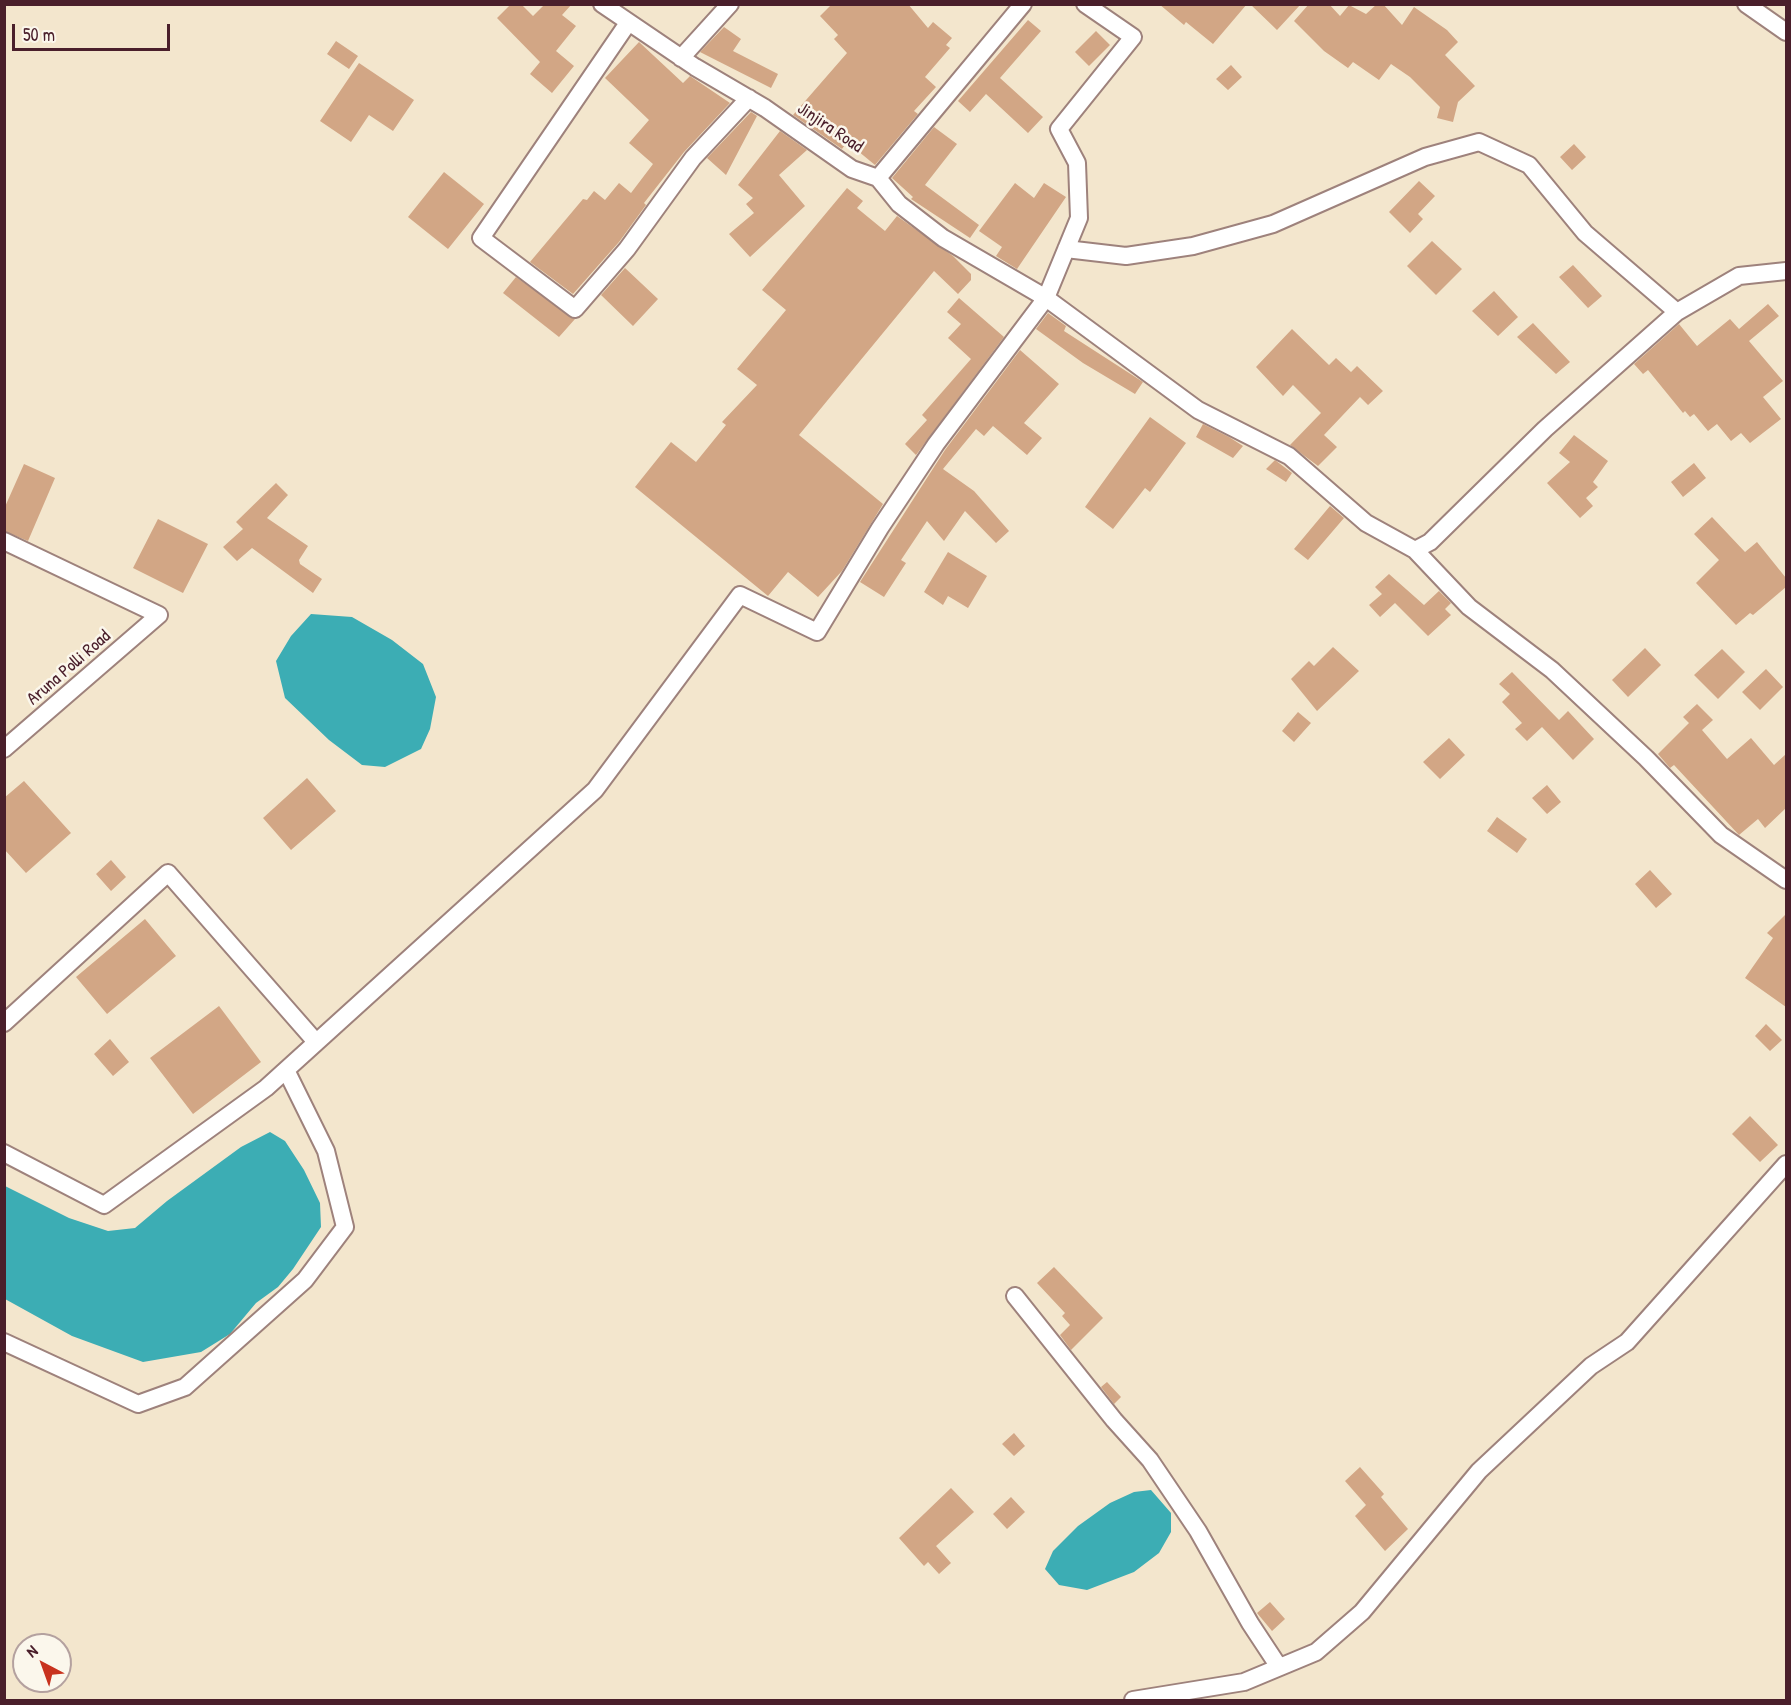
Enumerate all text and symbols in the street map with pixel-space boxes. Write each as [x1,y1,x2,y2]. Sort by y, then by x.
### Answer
scale bar [15,12,172,50]
text: 50 m [23,22,55,47]
street label: Jinjira Road [793,98,867,158]
street label: Aruna Polli Road [23,626,115,710]
north arrow [12,1633,72,1693]
text: N [21,1640,42,1662]

